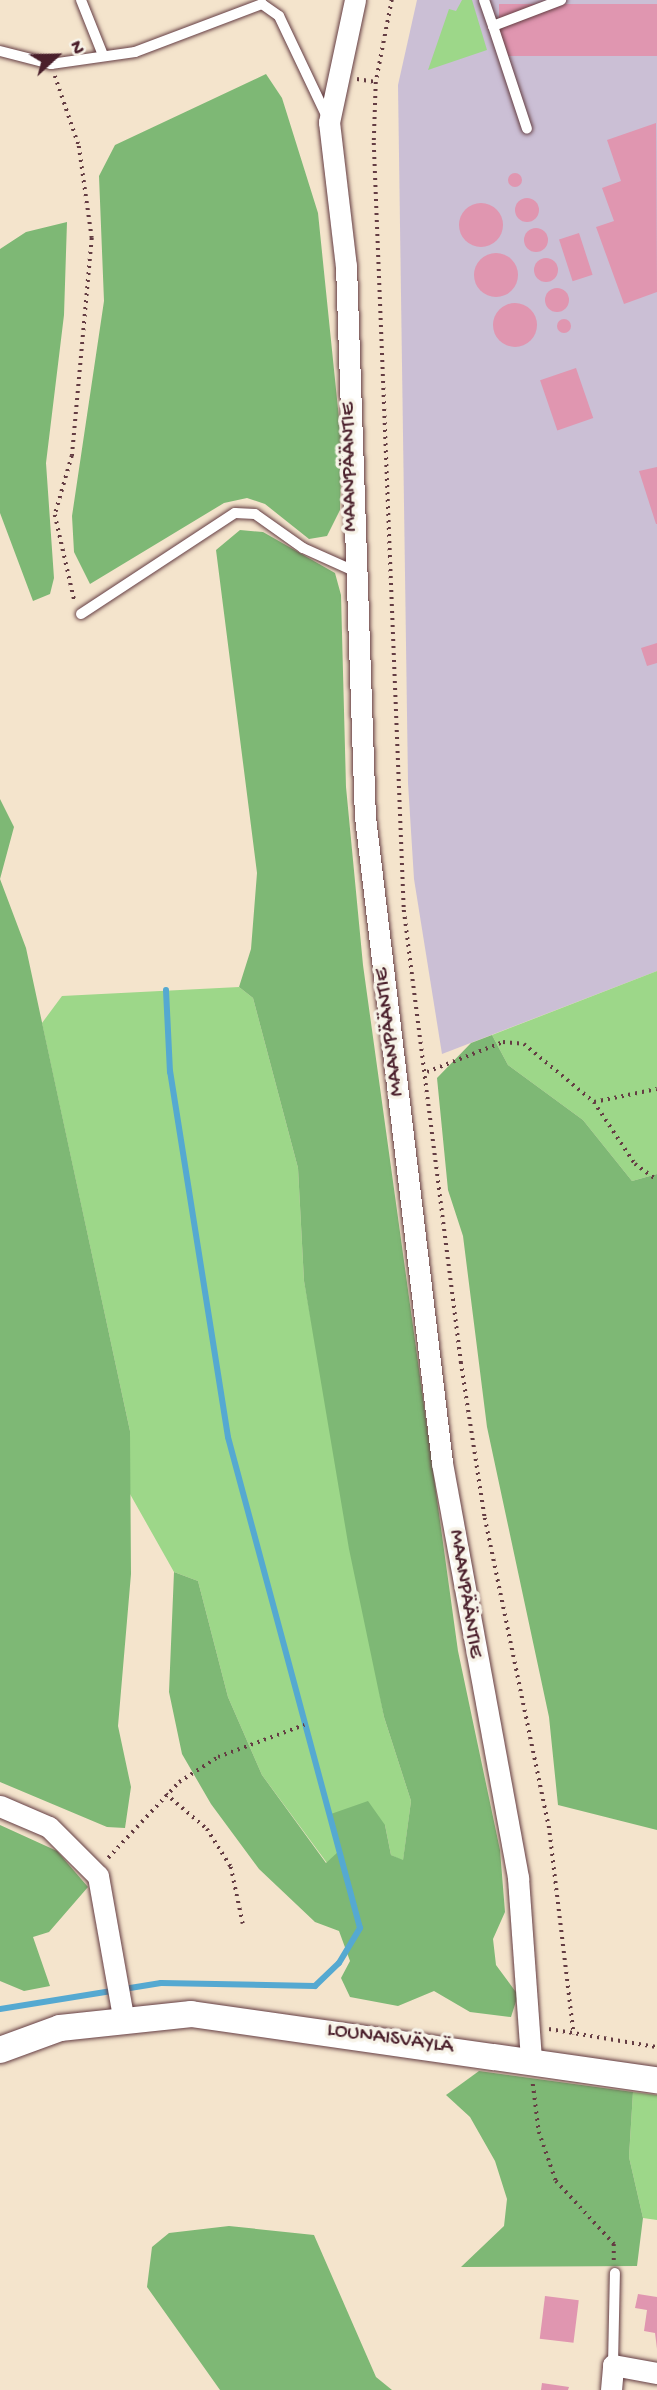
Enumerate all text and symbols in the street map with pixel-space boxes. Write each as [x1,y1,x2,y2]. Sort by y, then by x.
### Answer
north arrow [21,21,91,91]
text: N [63,38,89,58]
street label: MAANPÄÄNTIE [337,402,365,532]
street label: MAANPÄÄNTIE [371,966,411,1098]
street label: MAANPÄÄNTIE [441,1528,487,1660]
street label: LOUNAISVÄYLÄ [325,2019,455,2061]

